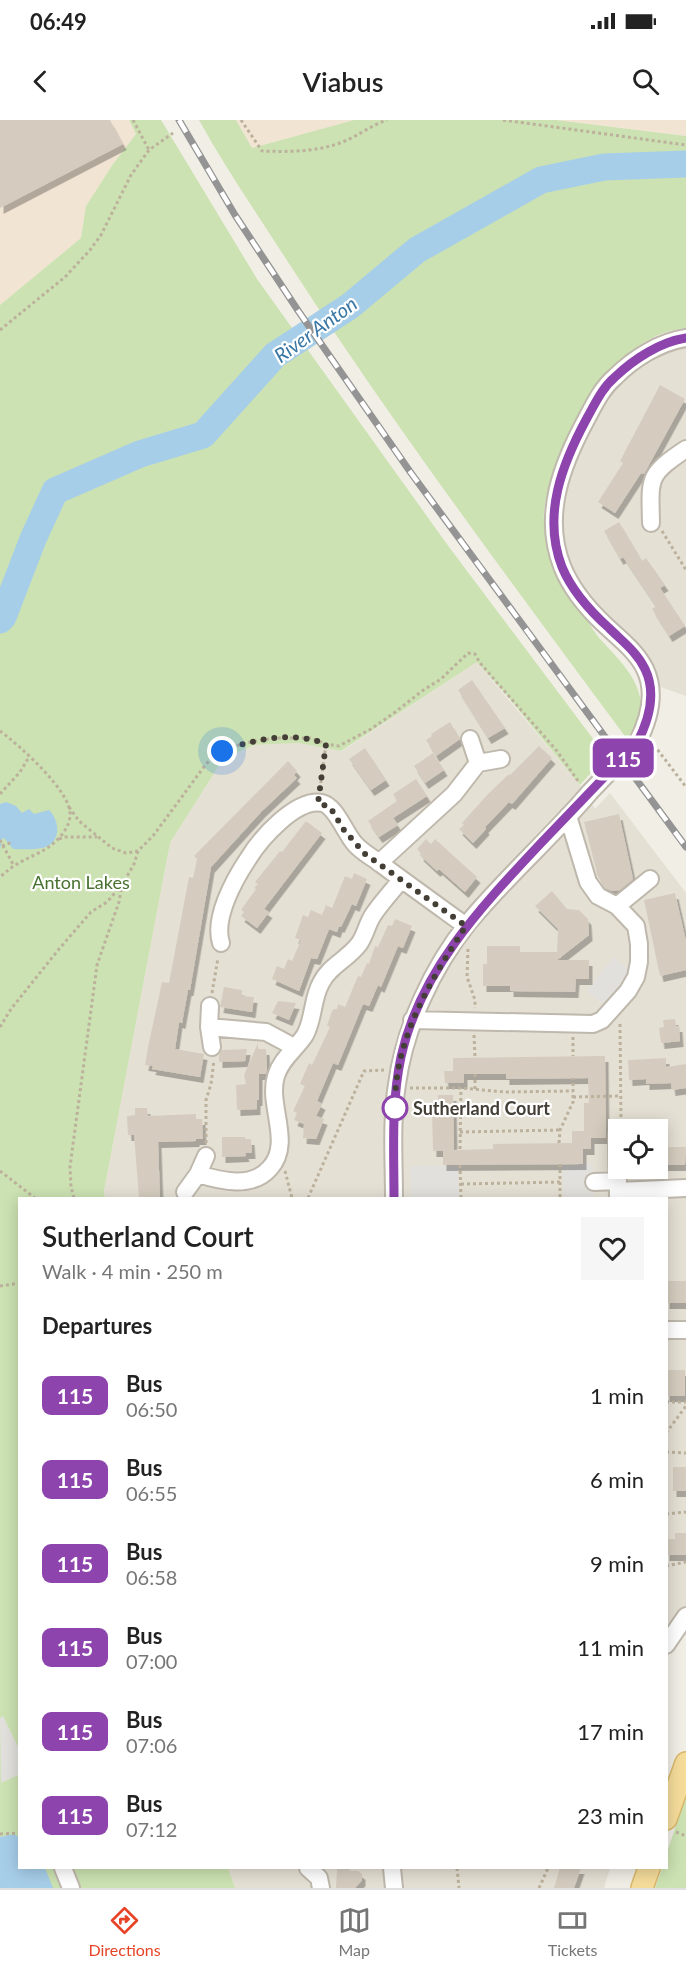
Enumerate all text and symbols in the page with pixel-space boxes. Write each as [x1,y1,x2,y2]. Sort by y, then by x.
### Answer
text: 06:49 [30,8,87,35]
icon: back [24,65,57,98]
text: Viabus [303,65,383,98]
icon: search [629,65,662,98]
water label: River Anton [269,291,361,367]
your location [207,736,237,766]
line badge: 115 [588,738,658,778]
text: 115 [605,746,641,771]
park label: Anton Lakes [32,871,130,893]
marker: Sutherland Court [382,1095,408,1121]
place label: Sutherland Court [413,1097,550,1119]
map controls [608,1119,668,1179]
button: locate [608,1119,668,1179]
button: heart [581,1217,644,1280]
text: Sutherland Court [42,1219,254,1253]
text: Walk · 4 min · 250 m [42,1259,223,1283]
text: Departures [42,1312,152,1339]
text: Bus [126,1370,162,1397]
text: 1 min [590,1382,644,1409]
text: 115 [57,1383,93,1408]
text: 06:50 [126,1397,177,1421]
text: Bus [126,1454,162,1481]
text: 6 min [590,1466,644,1493]
text: 115 [57,1467,93,1492]
text: 06:55 [126,1481,177,1505]
text: Bus [126,1538,162,1565]
text: 9 min [590,1550,644,1577]
text: 115 [57,1551,93,1576]
text: 06:58 [126,1565,177,1589]
text: Bus [126,1622,162,1649]
text: 11 min [577,1634,644,1661]
text: 115 [57,1635,93,1660]
text: 07:00 [126,1649,177,1673]
text: Bus [126,1706,162,1733]
text: 17 min [577,1718,644,1745]
text: 115 [57,1719,93,1744]
text: 07:06 [126,1733,177,1757]
text: Bus [126,1790,162,1817]
text: 23 min [577,1802,644,1829]
text: 115 [57,1803,93,1828]
text: 07:12 [126,1817,177,1841]
tab: Directions [89,1904,161,1959]
tab: Map [338,1904,371,1959]
tab: Tickets [548,1904,597,1959]

